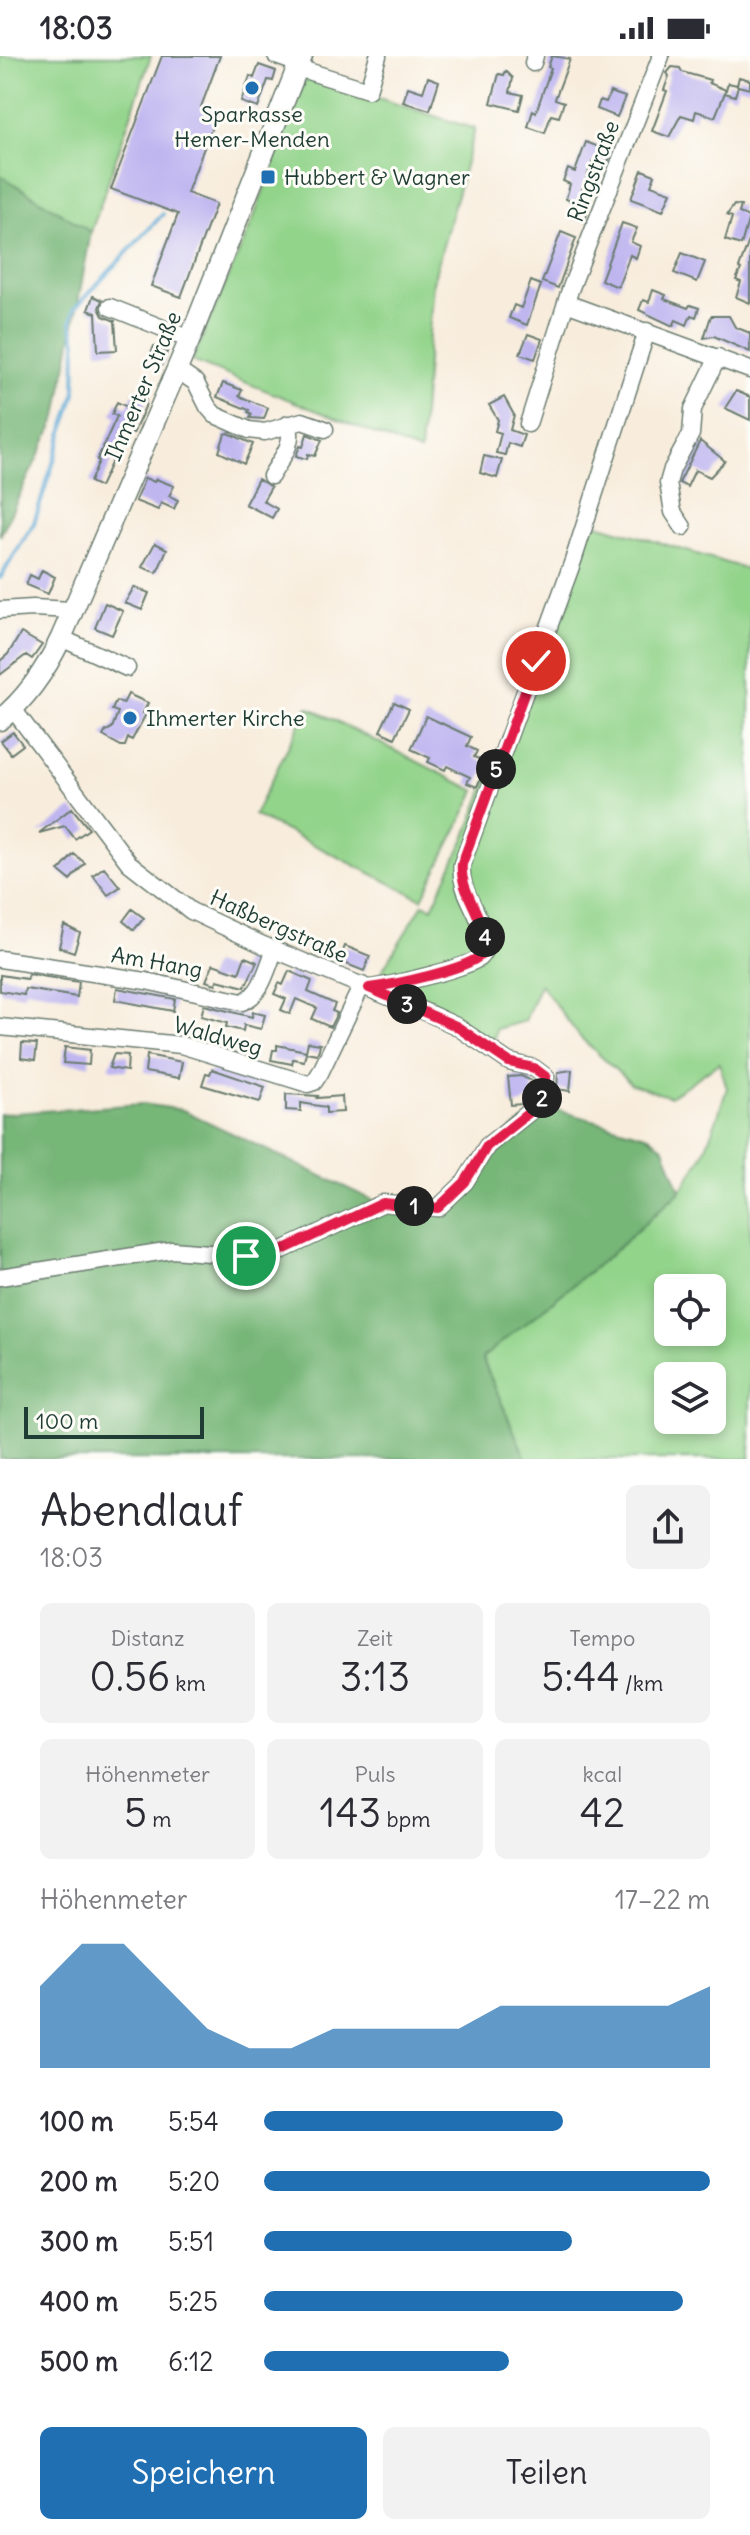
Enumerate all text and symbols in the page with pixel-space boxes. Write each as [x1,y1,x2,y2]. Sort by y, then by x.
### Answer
text: 18:03 [40,9,113,47]
marker: Sparkasse Hemer-Menden [243,79,261,97]
place label: Sparkasse Hemer-Menden [174,100,330,153]
street label: Ringstraße [561,116,625,226]
place label: Hubbert & Wagner [284,163,470,191]
marker: Hubbert & Wagner [259,168,277,186]
street label: Ihmerter Straße [99,307,187,465]
pin [502,627,570,695]
icon: check [514,639,558,683]
place label: Ihmerter Kirche [146,704,305,732]
marker: Ihmerter Kirche [121,709,139,727]
pin: 5 [476,749,516,789]
text: 5 [490,755,502,783]
street label: Haßbergstraße [206,883,352,969]
pin: 4 [465,917,505,957]
text: 4 [479,923,491,951]
street label: Am Hang [109,940,205,984]
pin: 3 [387,984,427,1024]
text: 3 [401,990,413,1018]
street label: Waldweg [170,1010,266,1062]
pin: 2 [522,1078,562,1118]
text: 2 [536,1084,548,1112]
pin: 1 [394,1186,434,1226]
text: 1 [410,1192,418,1220]
pin [212,1222,280,1290]
icon: arrive [224,1234,268,1278]
map controls [654,1274,726,1434]
button: locate [654,1274,726,1346]
button: layers [654,1362,726,1434]
scale bar [24,1403,204,1439]
text: 100 m [36,1407,98,1435]
text: Abendlauf [40,1483,242,1538]
button: share [626,1485,710,1569]
text: 18:03 [40,1541,103,1574]
text: Distanz [111,1624,185,1652]
text: Zeit [357,1624,393,1652]
text: Tempo [569,1624,635,1652]
text: 0.56 [89,1652,170,1702]
text: 3:13 [340,1652,410,1702]
text: 5:44 [541,1652,620,1702]
text: km [170,1669,206,1697]
text: /km [620,1669,663,1697]
text: Höhenmeter [85,1760,210,1788]
text: Puls [354,1760,396,1788]
text: kcal [583,1760,622,1788]
text: 5 [124,1788,147,1838]
text: 143 [320,1788,381,1838]
text: 42 [580,1788,625,1838]
text: m [147,1805,171,1833]
text: bpm [381,1805,430,1833]
text: Höhenmeter [40,1883,187,1916]
text: 17–22 m [615,1883,710,1916]
text: 100 m [40,2105,114,2138]
text: 5:54 [168,2105,219,2138]
text: 200 m [40,2165,117,2198]
text: 5:20 [168,2165,220,2198]
text: 300 m [40,2225,118,2258]
text: 5:51 [168,2225,214,2258]
text: 400 m [40,2285,118,2318]
text: 5:25 [168,2285,218,2318]
text: 500 m [40,2345,118,2378]
text: 6:12 [168,2345,213,2378]
button: Speichern [40,2427,367,2519]
button: Teilen [383,2427,710,2519]

